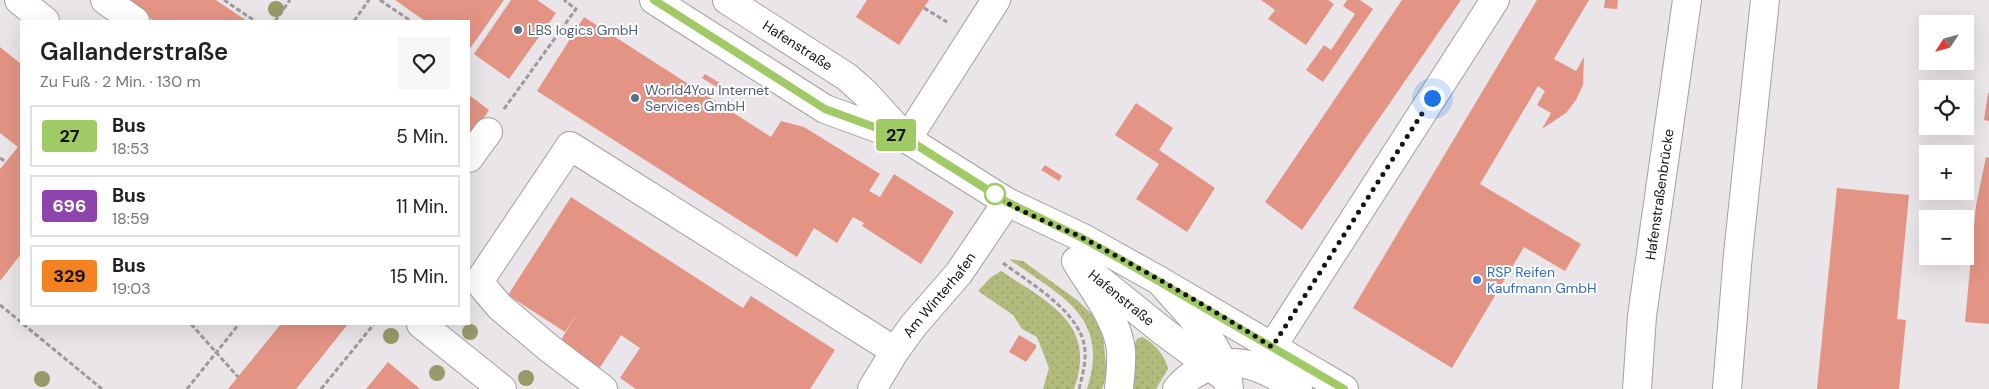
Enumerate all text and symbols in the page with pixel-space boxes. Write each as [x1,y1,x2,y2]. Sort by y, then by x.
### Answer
north arrow [1919,15,1974,70]
map controls [1919,15,1974,265]
street label: Hafenstraße [759,16,836,74]
place label: LBS logics GmbH [528,21,638,39]
marker: LBS logics GmbH [512,24,524,36]
text: Gallanderstraße [40,36,228,67]
button: heart [398,37,450,89]
text: Zu Fuß · 2 Min. · 130 m [40,71,201,92]
button: locate [1919,80,1974,135]
place label: World4You Internet Services GmbH [645,81,769,115]
your location [1420,86,1445,111]
marker: World4You Internet Services GmbH [629,92,641,104]
text: Bus [112,113,146,138]
line badge: 27 [874,119,918,151]
text: 27 [886,123,906,147]
text: 27 [60,124,79,148]
text: 5 Min. [396,124,448,149]
street label: Hafenstraßenbrücke [1641,128,1678,261]
text: 18:53 [112,138,149,159]
button: + [1919,145,1974,200]
text: Bus [112,183,146,208]
unlabelled marker [984,183,1006,205]
text: 696 [53,194,86,218]
text: 11 Min. [396,194,448,219]
text: 18:59 [112,208,149,229]
button: − [1919,210,1974,265]
street label: Am Winterhafen [899,249,979,341]
text: Bus [112,253,146,278]
place label: RSP Reifen Kaufmann GmbH [1487,263,1597,297]
text: 329 [53,264,86,288]
text: 15 Min. [390,264,448,289]
street label: Hafenstraße [1085,266,1158,330]
marker: RSP Reifen Kaufmann GmbH [1471,274,1483,286]
text: 19:03 [112,278,151,299]

